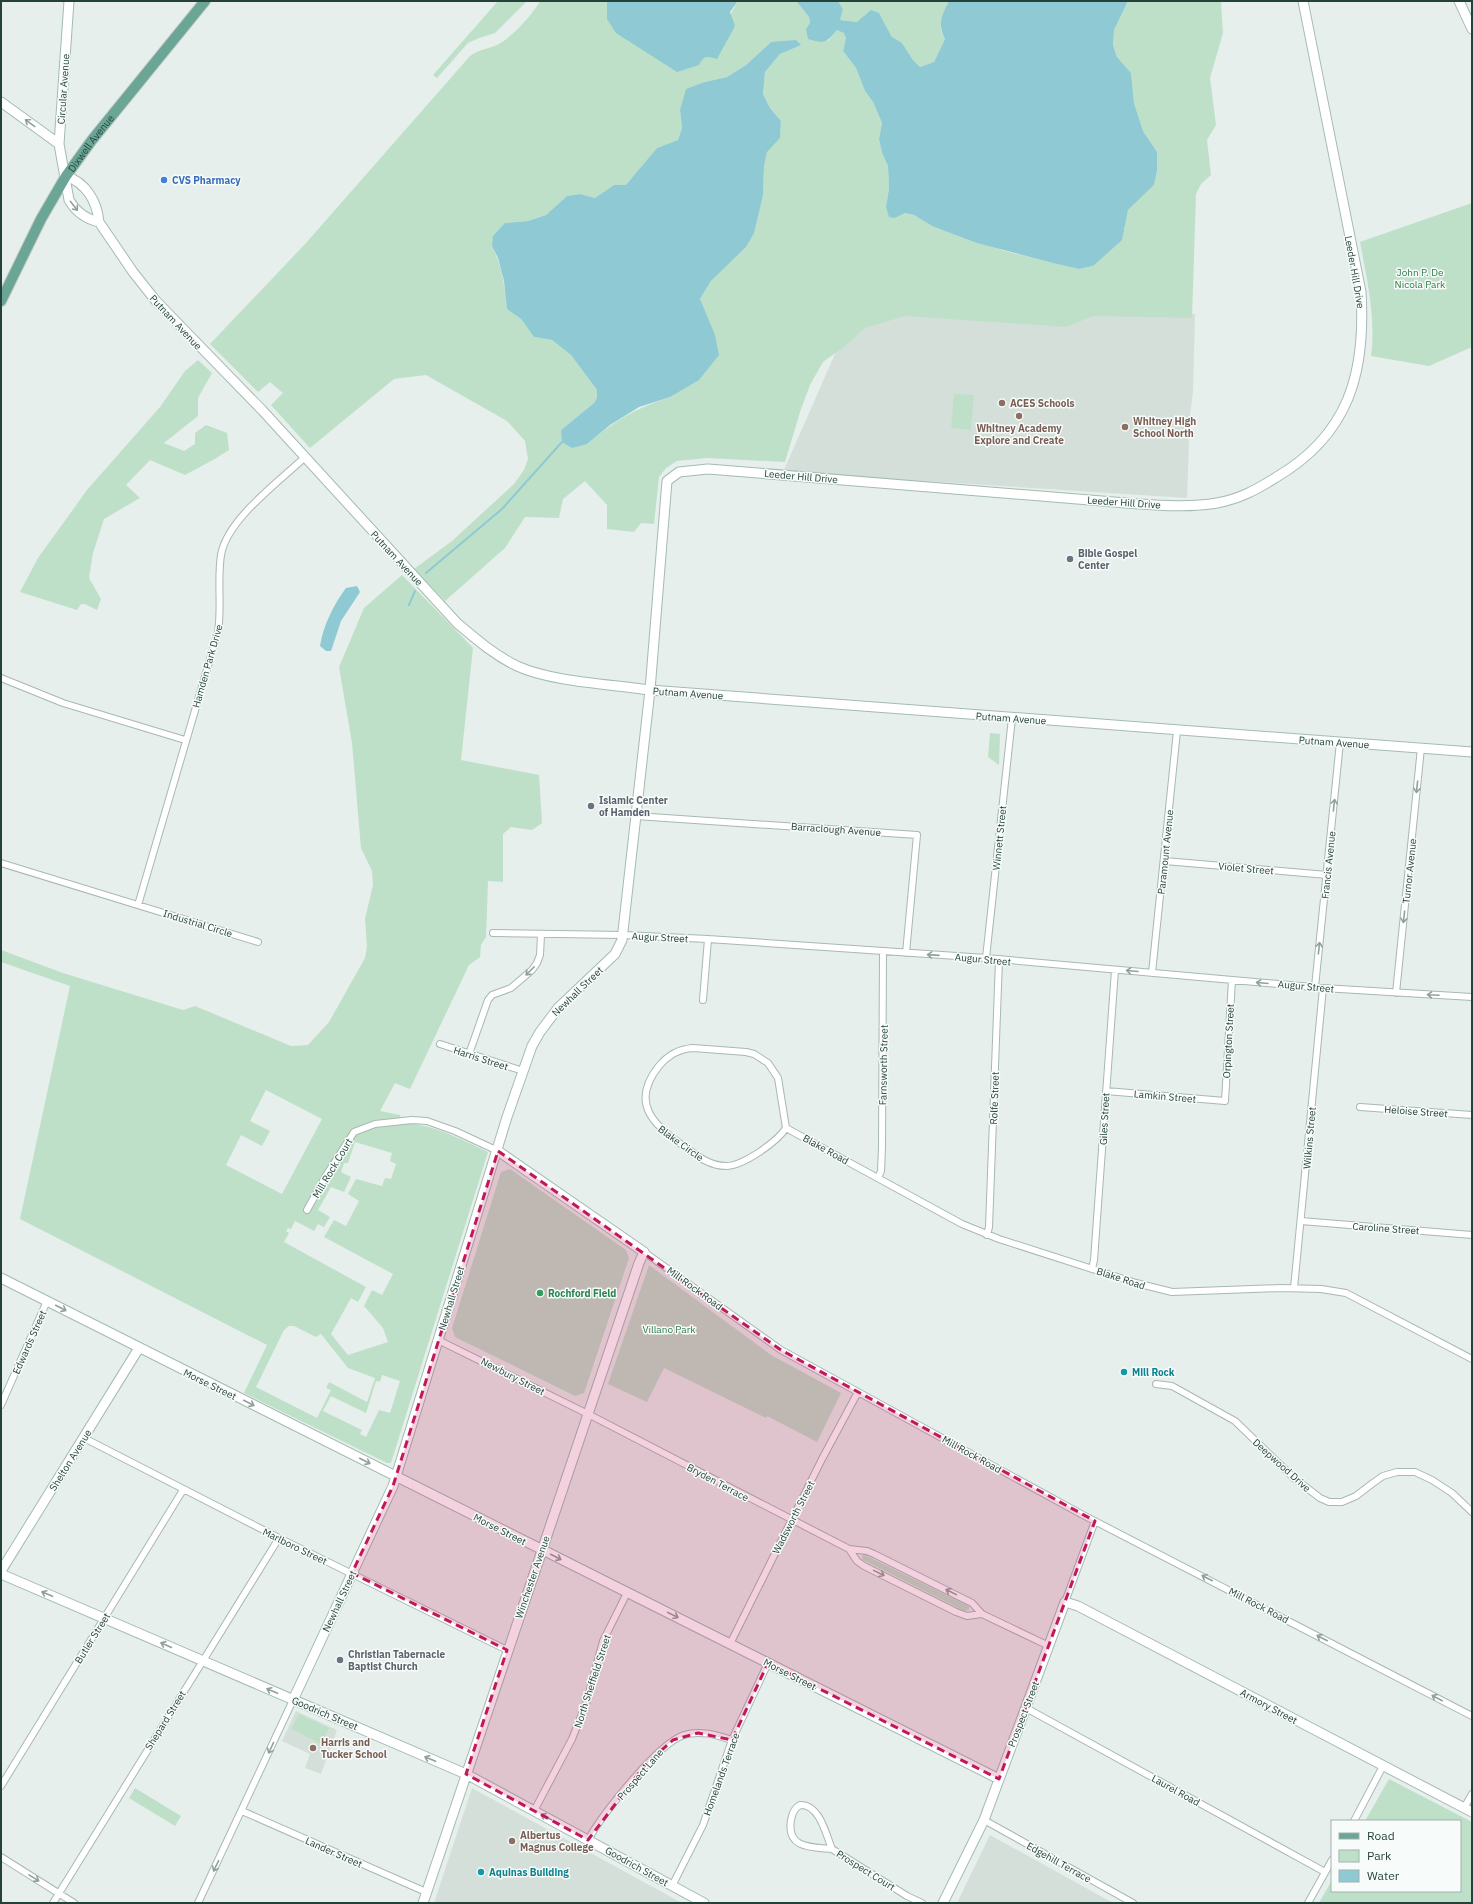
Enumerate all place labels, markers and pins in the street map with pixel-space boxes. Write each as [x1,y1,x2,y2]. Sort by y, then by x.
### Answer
place label: CVS Pharmacy [172,174,241,187]
marker: CVS Pharmacy [159,175,169,185]
place label: ACES Schools [1010,397,1074,410]
marker: ACES Schools [997,398,1007,408]
marker: Whitney Academy Explore and Create [1014,411,1024,421]
place label: Whitney High School North [1133,415,1196,440]
place label: Whitney Academy Explore and Create [974,422,1064,447]
marker: Whitney High School North [1120,422,1130,432]
place label: Bible Gospel Center [1078,547,1137,572]
marker: Bible Gospel Center [1065,554,1075,564]
place label: Islamic Center of Hamden [599,794,668,819]
marker: Islamic Center of Hamden [586,801,596,811]
place label: Rochford Field [548,1287,616,1300]
marker: Rochford Field [535,1288,545,1298]
place label: Mill Rock [1132,1366,1175,1379]
marker: Mill Rock [1119,1367,1129,1377]
place label: Christian Tabernacle Baptist Church [348,1648,445,1673]
marker: Christian Tabernacle Baptist Church [335,1655,345,1665]
place label: Harris and Tucker School [321,1736,387,1761]
marker: Harris and Tucker School [308,1743,318,1753]
place label: Albertus Magnus College [520,1829,594,1854]
marker: Albertus Magnus College [507,1836,517,1846]
place label: Aquinas Building [489,1866,569,1879]
marker: Aquinas Building [476,1867,486,1877]

